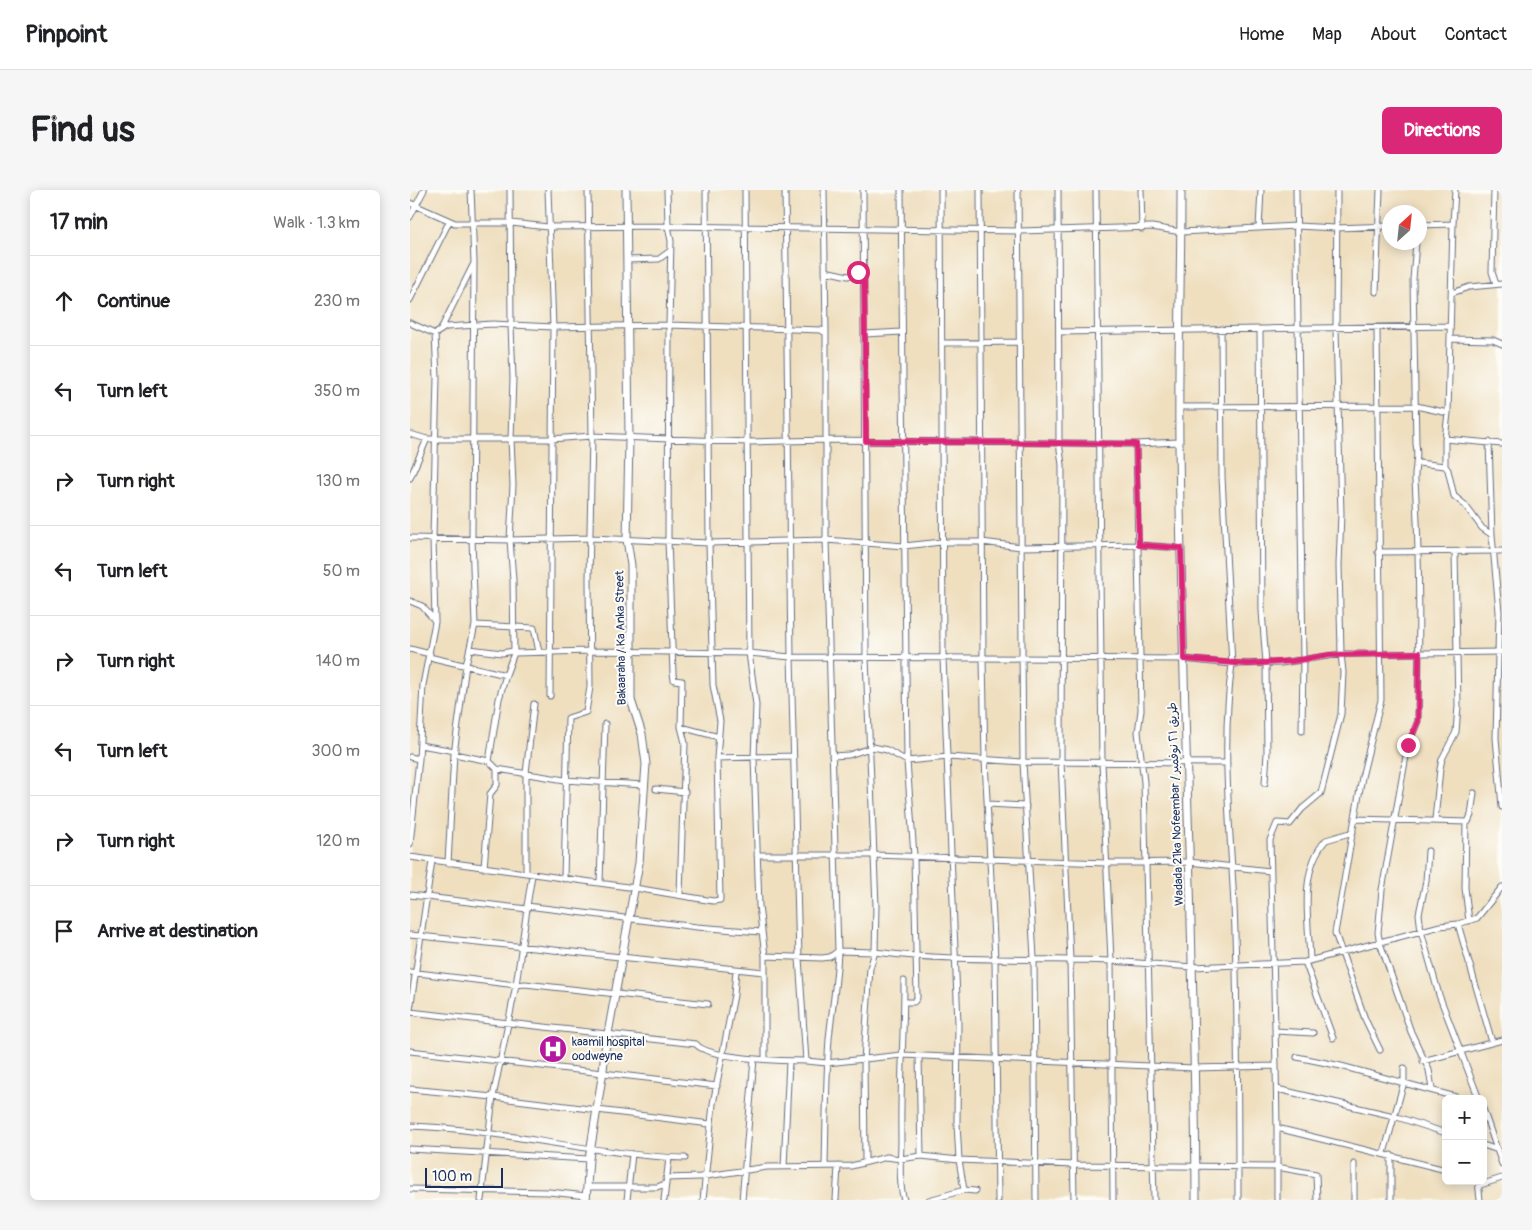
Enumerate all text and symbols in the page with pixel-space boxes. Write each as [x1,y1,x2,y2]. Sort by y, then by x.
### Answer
text: Pinpoint [25,20,107,49]
text: Home [1239,23,1284,46]
text: Map [1312,23,1342,46]
text: About [1370,23,1416,46]
text: Contact [1444,23,1507,46]
button: Directions [1382,107,1502,154]
text: Find us [30,108,135,152]
north arrow [1382,205,1427,250]
text: 17 min [50,209,108,236]
text: Walk · 1.3 km [273,213,360,233]
route start [847,261,870,284]
icon: ahead [50,287,78,315]
text: Continue [97,289,170,313]
text: 230 m [314,291,360,311]
icon: left [50,377,78,405]
text: Turn left [97,379,167,403]
text: 350 m [314,381,360,401]
icon: right [50,467,78,495]
text: Turn right [97,469,175,493]
text: 130 m [316,471,360,491]
icon: left [50,557,78,585]
text: Turn left [97,559,167,583]
text: 50 m [323,561,360,581]
street label: Bakaaraha / Ka Anka Street [612,570,630,706]
icon: right [50,647,78,675]
text: Turn right [97,649,175,673]
text: 140 m [316,651,360,671]
street label: Wadada 21ka Nofeembar / طريق ٢١ نوفمبر [1165,702,1187,906]
route end [1397,734,1420,757]
icon: left [50,737,78,765]
text: Turn left [97,739,167,763]
text: 300 m [312,741,360,761]
icon: right [50,827,78,855]
text: Turn right [97,829,175,853]
text: 120 m [316,831,360,851]
icon: arrive [50,917,78,945]
text: Arrive at destination [97,919,258,943]
hospital icon: kaamil hospital oodweyne [538,1034,568,1064]
place label: kaamil hospital oodweyne [572,1035,645,1064]
map controls [1442,1095,1487,1185]
button: + [1442,1095,1487,1140]
button: − [1442,1140,1487,1185]
scale bar [425,1165,502,1188]
text: 100 m [432,1168,472,1185]

